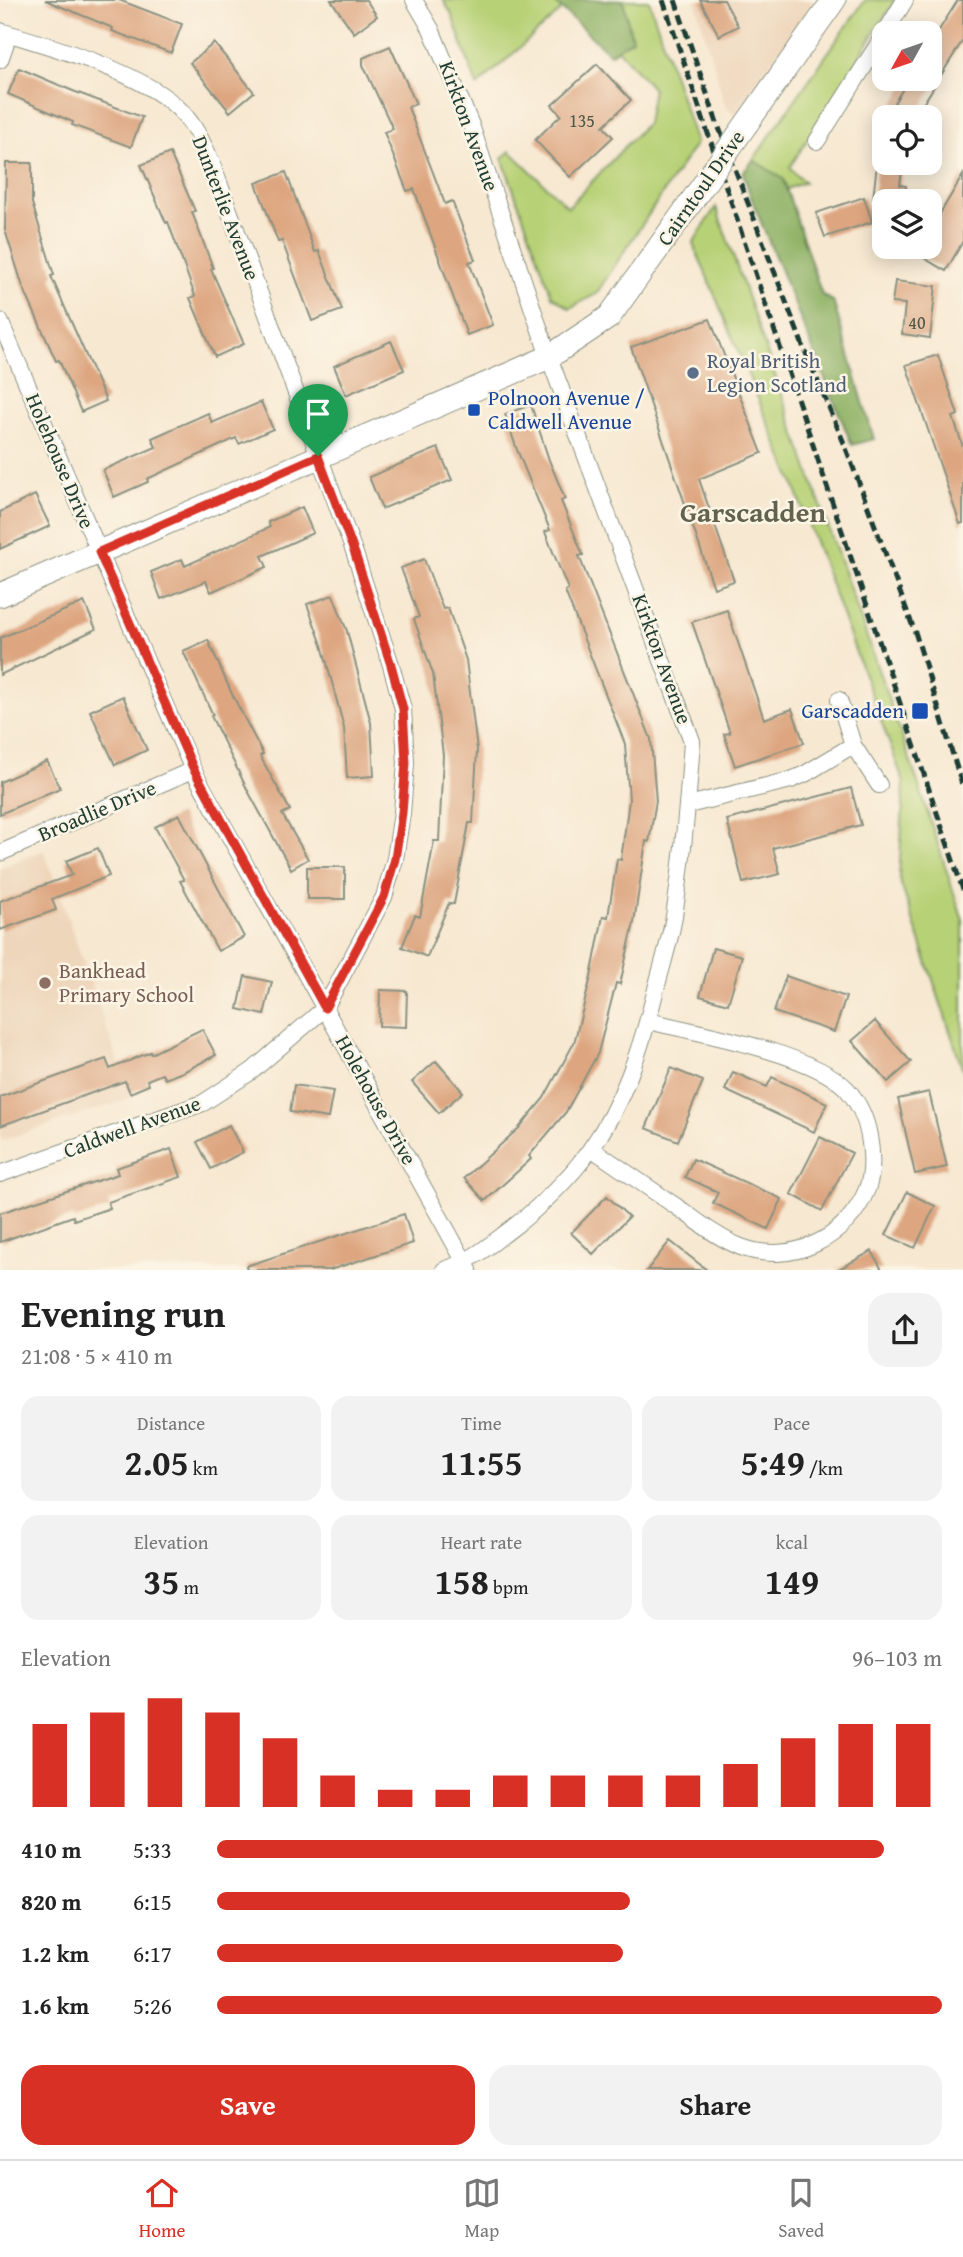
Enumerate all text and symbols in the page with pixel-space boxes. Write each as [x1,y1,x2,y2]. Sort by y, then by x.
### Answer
north arrow [872,21,942,91]
map controls [872,21,942,259]
street label: Kirkton Avenue [432,56,507,196]
button: locate [872,105,942,175]
house number: 135 [569,107,595,134]
street label: Cairntoul Drive [649,123,752,252]
street label: Dunterlie Avenue [185,131,268,285]
button: layers [872,189,942,259]
house number: 40 [908,309,926,336]
place label: Royal British Legion Scotland [707,345,848,400]
marker: Royal British Legion Scotland [685,365,701,381]
place label: Polnoon Avenue / Caldwell Avenue [488,382,645,437]
pin [288,384,348,456]
street label: Holehouse Drive [18,388,103,533]
icon: arrive [299,395,337,433]
marker: Polnoon Avenue / Caldwell Avenue [466,402,482,418]
district label: Garscadden [680,491,826,532]
street label: Kirkton Avenue [625,589,700,729]
place label: Garscadden [801,695,904,726]
marker: Garscadden [910,701,930,721]
street label: Broadlie Drive [33,772,161,849]
place label: Bankhead Primary School [59,955,194,1010]
marker: Bankhead Primary School [37,975,53,991]
street label: Holehouse Drive [328,1029,425,1170]
street label: Caldwell Avenue [59,1087,205,1166]
text: Evening run [21,1285,225,1341]
button: share [868,1293,942,1367]
text: 21:08 · 5 × 410 m [21,1339,173,1372]
text: Distance [137,1409,205,1437]
text: Time [461,1409,502,1437]
text: Pace [774,1409,810,1437]
text: 2.05 [124,1437,189,1488]
text: 11:55 [440,1437,523,1488]
text: 5:49 [741,1437,805,1488]
text: km [189,1454,218,1482]
text: /km [805,1454,843,1482]
text: Elevation [134,1528,208,1556]
text: Heart rate [441,1528,522,1556]
text: kcal [776,1528,808,1556]
text: 35 [143,1556,179,1607]
text: 158 [434,1556,489,1607]
text: 149 [765,1556,819,1607]
text: m [179,1573,199,1601]
text: bpm [489,1573,529,1601]
text: Elevation [21,1641,111,1674]
text: 96–103 m [852,1641,942,1674]
text: 410 m [21,1833,82,1866]
text: 5:33 [133,1833,172,1866]
text: 820 m [21,1885,82,1918]
text: 6:15 [133,1885,172,1918]
text: 1.2 km [21,1937,89,1970]
text: 6:17 [133,1937,172,1970]
text: 1.6 km [21,1989,89,2022]
text: 5:26 [133,1989,172,2022]
button: Save [21,2065,475,2145]
button: Share [489,2065,942,2145]
tab: Home [139,2174,185,2244]
tab: Map [463,2174,501,2244]
tab: Saved [778,2174,824,2244]

